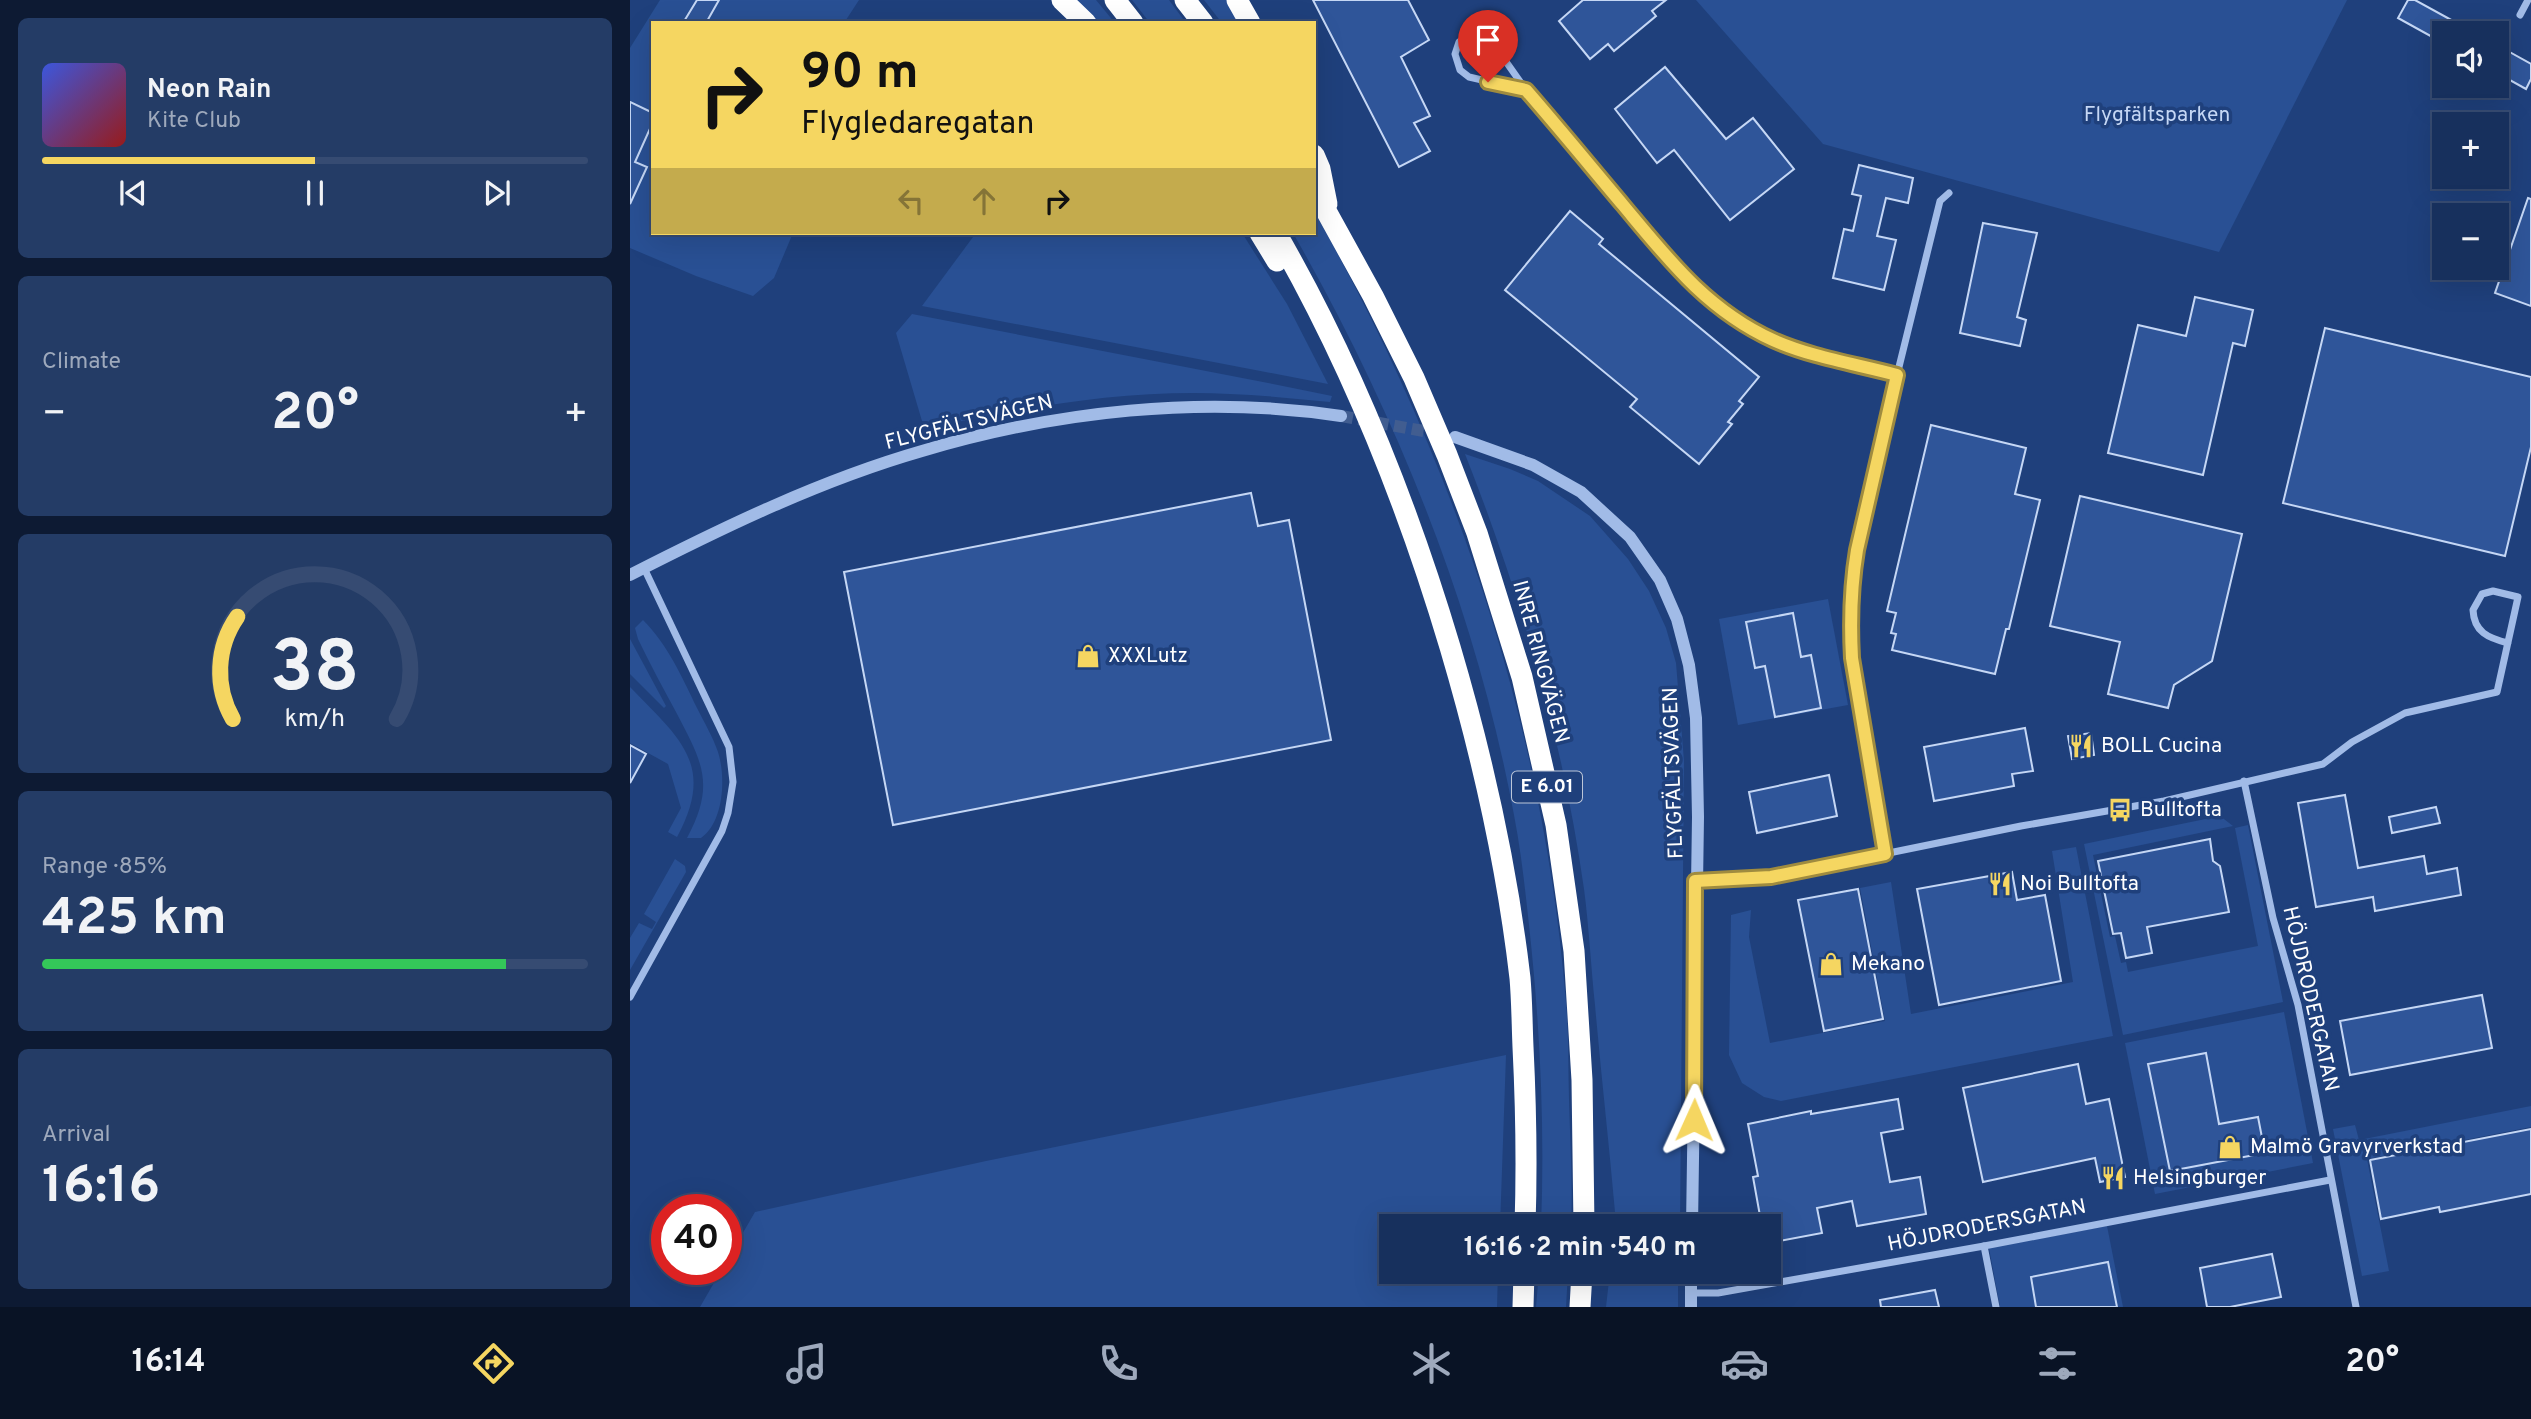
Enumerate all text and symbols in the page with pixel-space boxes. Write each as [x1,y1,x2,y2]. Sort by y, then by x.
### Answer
pin [1458,10,1518,82]
icon: arrive [1469,21,1507,59]
map controls [2432,21,2509,280]
button: sound [2432,21,2509,98]
text: 90 m [801,44,919,106]
icon: right [686,49,777,140]
text: Neon Rain [147,74,272,107]
park label: Flygfältsparken [2084,102,2230,129]
text: Flygledaregatan [801,105,1035,145]
text: Kite Club [147,107,241,136]
button: + [2432,112,2509,189]
icon: previous [114,174,152,212]
icon: pause [296,174,334,212]
icon: next [478,174,516,212]
icon: left [892,182,930,220]
icon: ahead [965,182,1003,220]
icon: right [1038,182,1076,220]
button: − [2432,203,2509,280]
text: Climate [42,348,121,377]
text: 20° [271,382,359,448]
street label: FLYGFÄLTSVÄGEN [882,389,1056,457]
text: − [42,391,67,440]
text: + [563,391,588,440]
street label: INRE RINGVÄGEN [1505,578,1575,746]
text: 38 [270,626,360,718]
shop icon: XXXLutz [1074,642,1102,670]
place label: XXXLutz [1108,643,1188,670]
street label: FLYGFÄLTSVÄGEN [1658,687,1690,859]
text: km/h [285,704,345,736]
restaurant icon: BOLL Cucina [2067,732,2095,760]
place label: BOLL Cucina [2101,733,2222,760]
road number: E 6.01 [1512,772,1582,802]
bus stop icon: Bulltofta [2106,796,2134,824]
place label: Bulltofta [2140,797,2222,824]
text: Range · 85% [42,853,167,882]
restaurant icon: Noi Bulltofta [1986,870,2014,898]
place label: Noi Bulltofta [2020,871,2139,898]
text: 425 km [42,887,227,953]
street label: HÖJDRODERGATAN [2276,904,2344,1094]
shop icon: Mekano [1817,950,1845,978]
place label: Mekano [1851,951,1925,978]
position arrow [1657,1083,1731,1157]
text: Arrival [42,1121,111,1150]
shop icon: Malmö Gravyrverkstad [2216,1133,2244,1161]
place label: Malmö Gravyrverkstad [2250,1134,2463,1161]
text: 16:16 [42,1155,160,1221]
restaurant icon: Helsingburger [2099,1164,2127,1192]
place label: Helsingburger [2133,1165,2267,1192]
speed limit sign: 40 [651,1194,742,1285]
street label: HÖJDRODERSGATAN [1885,1194,2089,1258]
text: 16:16 · 2 min · 540 m [1464,1232,1696,1265]
icon: directions [469,1339,518,1388]
icon: music [782,1339,831,1388]
icon: phone [1094,1339,1143,1388]
icon: climate [1407,1339,1456,1388]
icon: car [1720,1339,1769,1388]
icon: filters [2033,1339,2082,1388]
text: 16:14 [132,1343,205,1383]
text: 20° [2345,1343,2399,1383]

